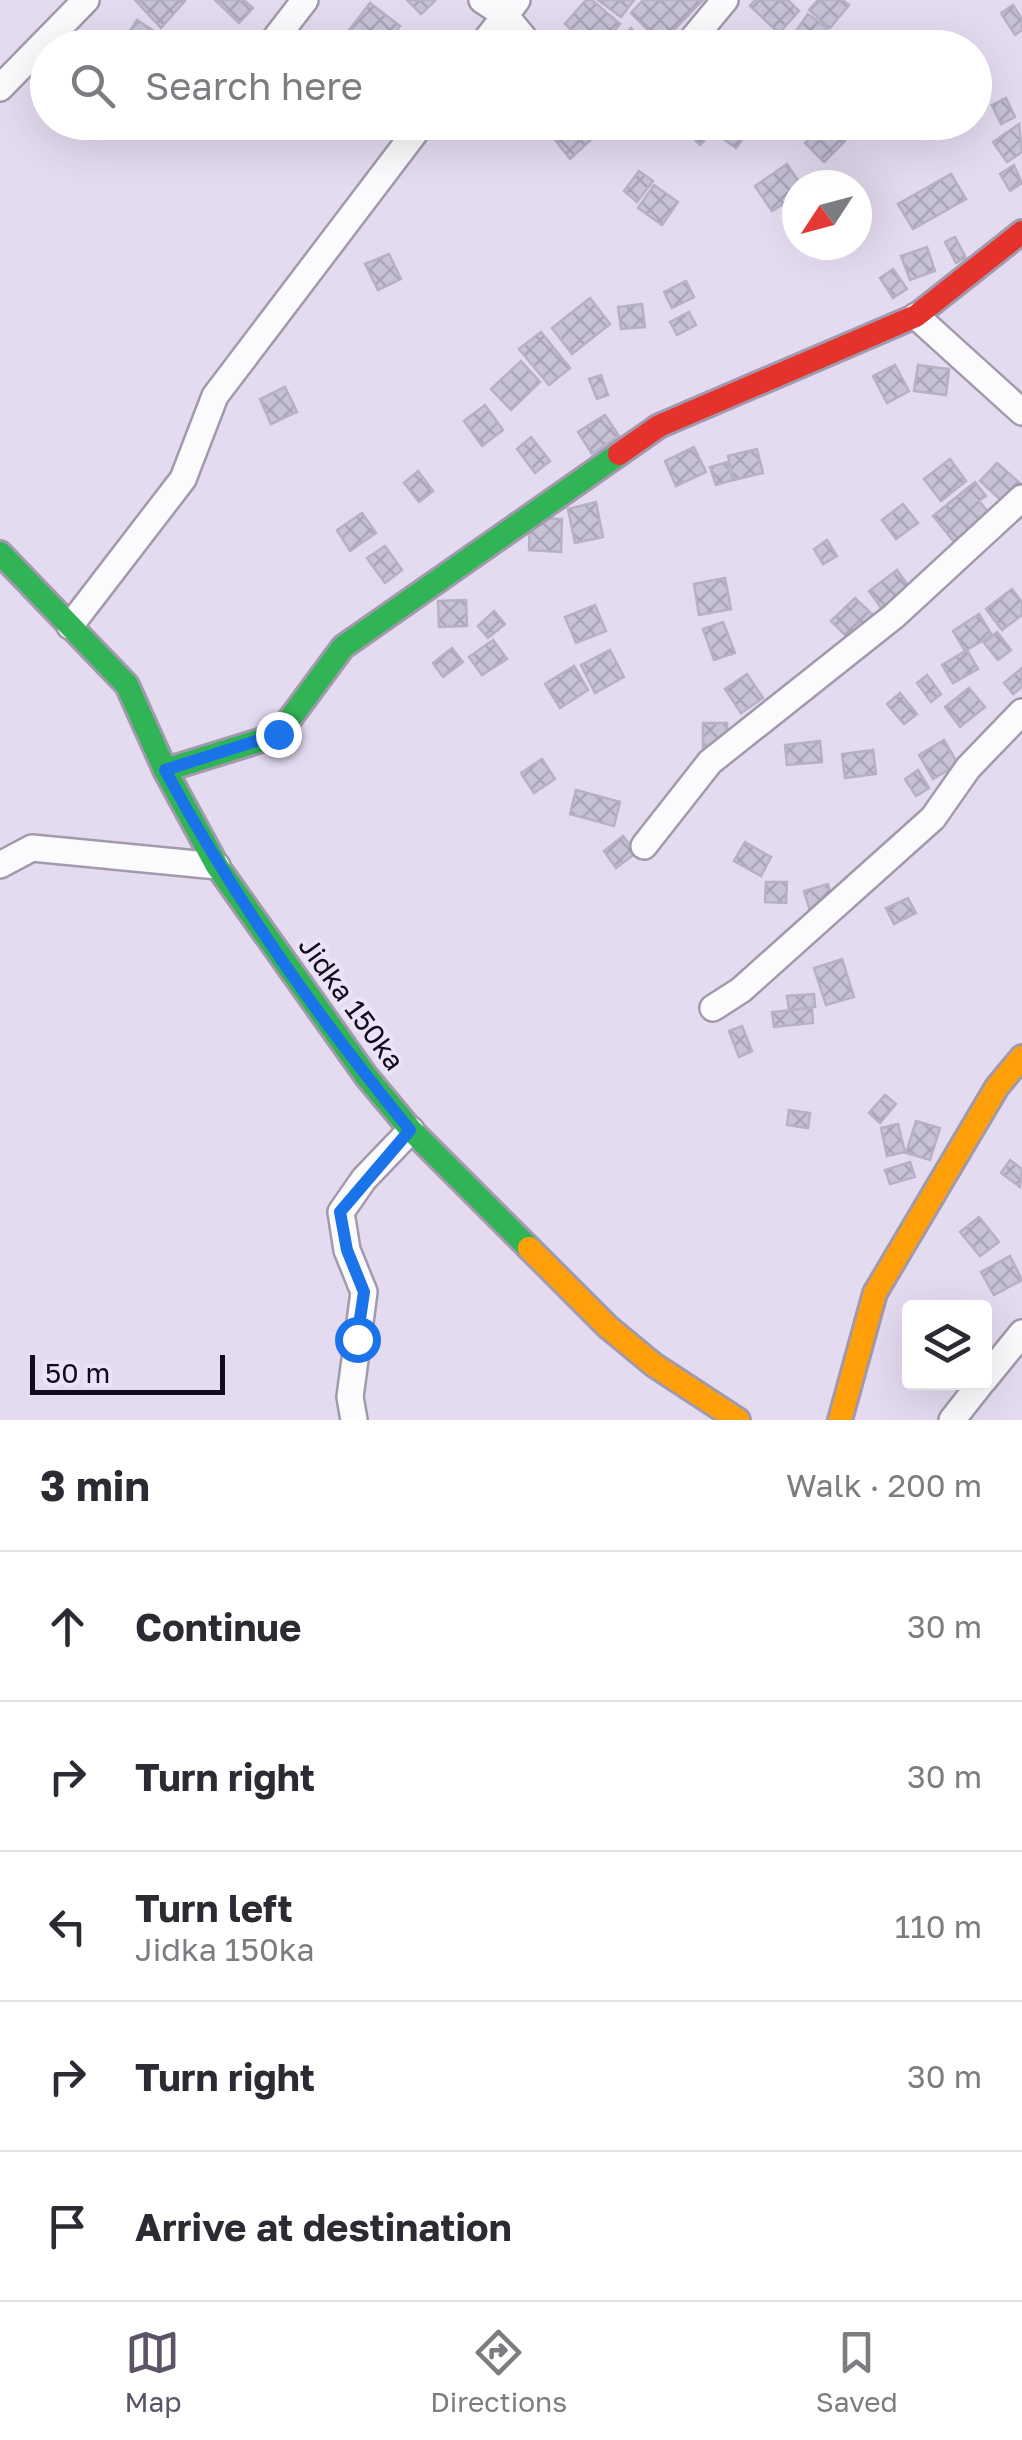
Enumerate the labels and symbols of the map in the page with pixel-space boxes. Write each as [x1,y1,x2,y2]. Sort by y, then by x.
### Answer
north arrow [782,170,872,260]
route end [256,712,302,758]
street label: Jidka 150ka [292,930,412,1076]
route start [335,1317,381,1363]
scale bar [30,1350,225,1394]

